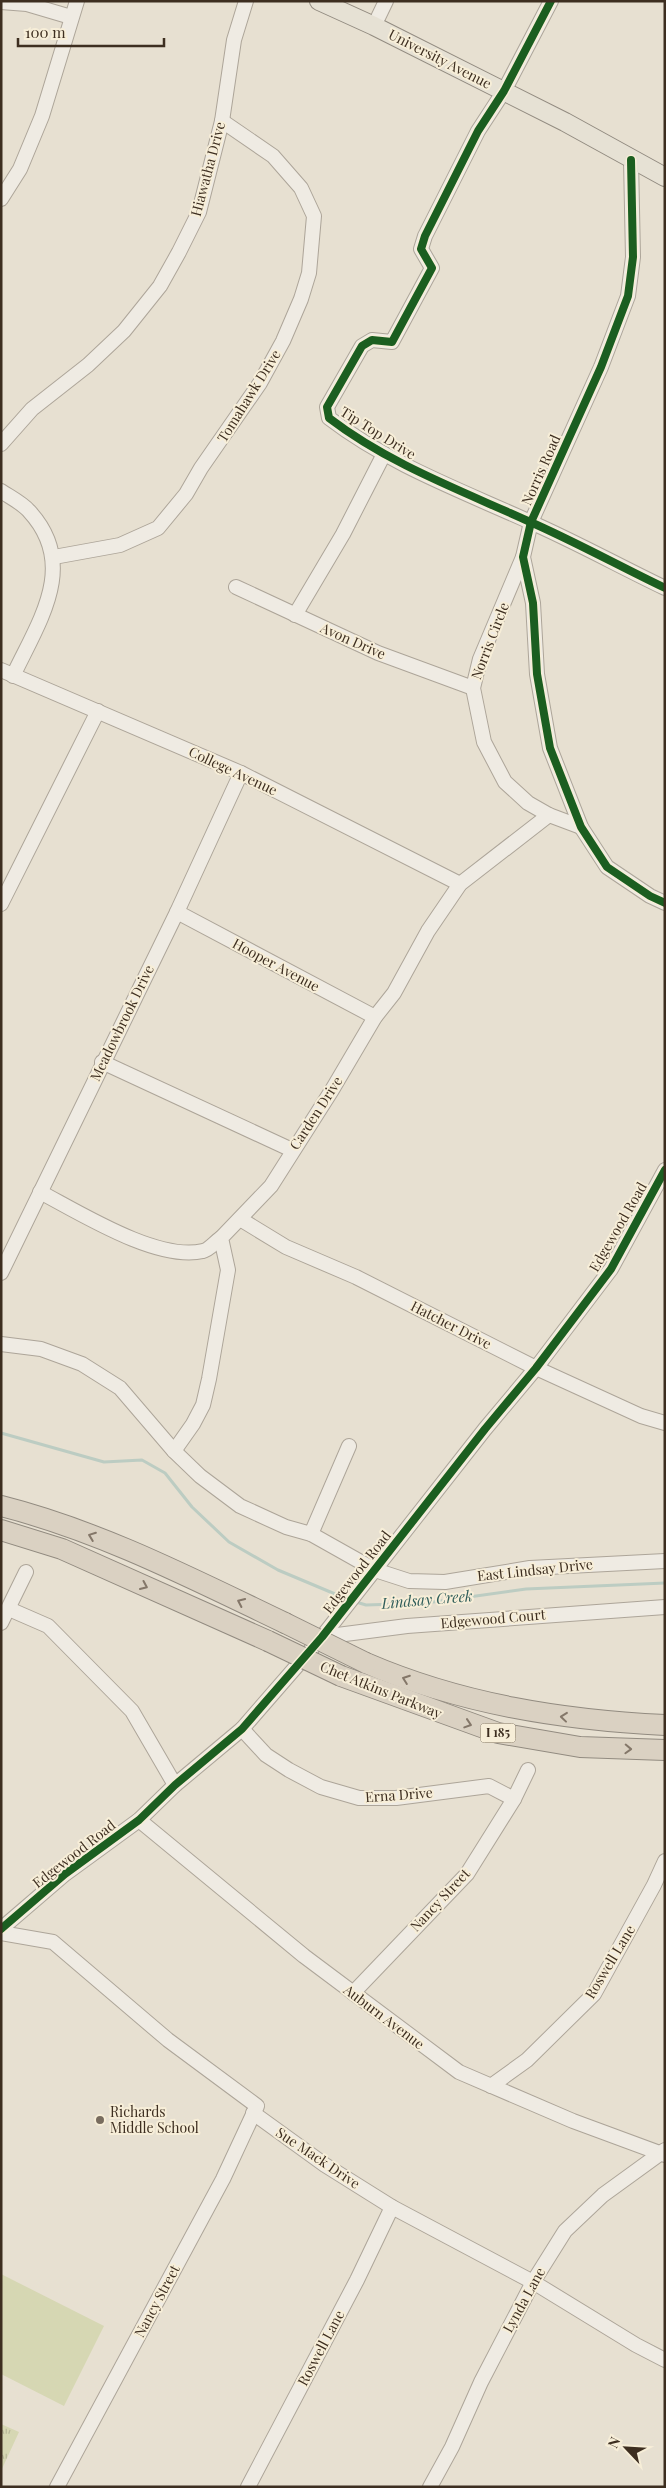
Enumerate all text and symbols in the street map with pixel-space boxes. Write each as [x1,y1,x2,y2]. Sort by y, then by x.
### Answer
scale bar [18,15,164,47]
text: 100 m [25,22,66,42]
street label: University Avenue [386,24,495,93]
street label: Hiawatha Drive [186,120,229,218]
street label: Tomahawk Drive [212,346,285,446]
street label: Tip Top Drive [337,402,420,463]
street label: Norris Road [517,431,565,508]
street label: Norris Circle [466,600,513,682]
street label: Avon Drive [317,617,389,663]
street label: College Avenue [186,742,281,799]
street label: Hooper Avenue [229,934,323,995]
street label: Meadowbrook Drive [85,962,158,1084]
street label: Carden Drive [285,1072,346,1153]
street label: Edgewood Road [584,1179,651,1275]
street label: Hatcher Drive [408,1296,495,1353]
street label: Edgewood Road [318,1526,395,1617]
one-way arrow [88,1531,97,1542]
street label: East Lindsay Drive [476,1554,594,1585]
one-way arrow [139,1579,148,1590]
water label: Lindsay Creek [379,1585,474,1613]
one-way arrow [237,1598,246,1608]
street label: Edgewood Court [440,1604,547,1633]
street label: Chet Atkins Parkway [317,1656,445,1723]
one-way arrow [402,1675,411,1685]
one-way arrow [560,1712,568,1723]
one-way arrow [464,1718,472,1728]
road number: I 185 [480,1724,516,1742]
one-way arrow [624,1744,632,1754]
street label: Erna Drive [365,1783,433,1806]
street label: Edgewood Road [28,1815,119,1892]
street label: Nancy Street [406,1863,474,1935]
street label: Roswell Lane [580,1921,639,2002]
street label: Auburn Avenue [339,1979,428,2053]
place label: Richards Middle School [110,2102,199,2137]
marker: Richards Middle School [94,2114,106,2126]
street label: Sue Mack Drive [273,2122,364,2193]
street label: Nancy Street [130,2260,184,2340]
street label: Lynda Lane [498,2264,549,2336]
street label: Roswell Lane [293,2307,348,2389]
north arrow [601,2423,651,2473]
text: N [603,2434,625,2451]

